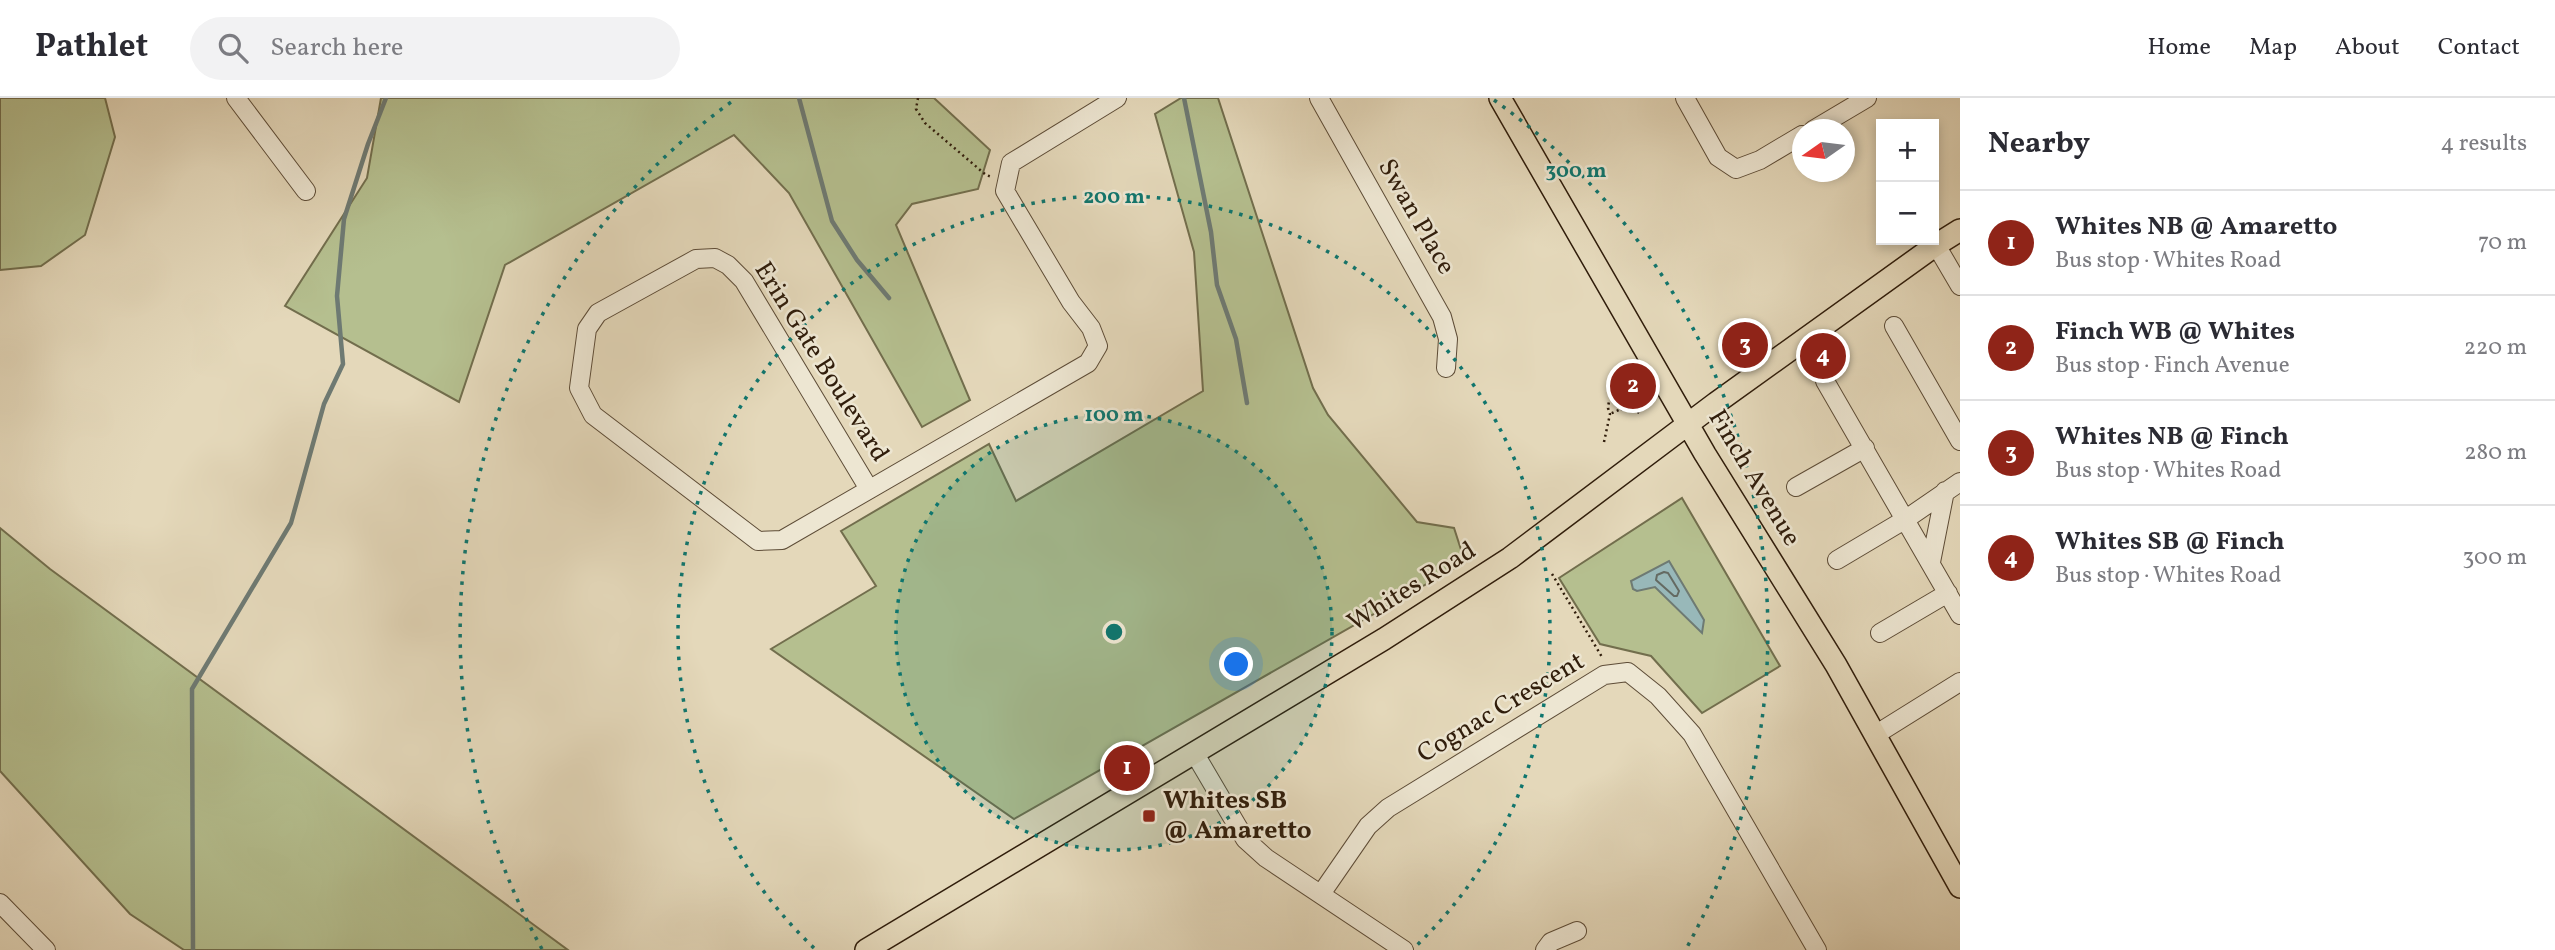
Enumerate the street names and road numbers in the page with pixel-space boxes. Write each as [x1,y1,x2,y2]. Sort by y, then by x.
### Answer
street label: Swan Place [1368,153,1464,281]
street label: Erin Gate Boulevard [745,255,897,469]
street label: Finch Avenue [1699,403,1809,553]
street label: Whites Road [1341,533,1483,641]
street label: Cognac Crescent [1411,644,1591,772]

